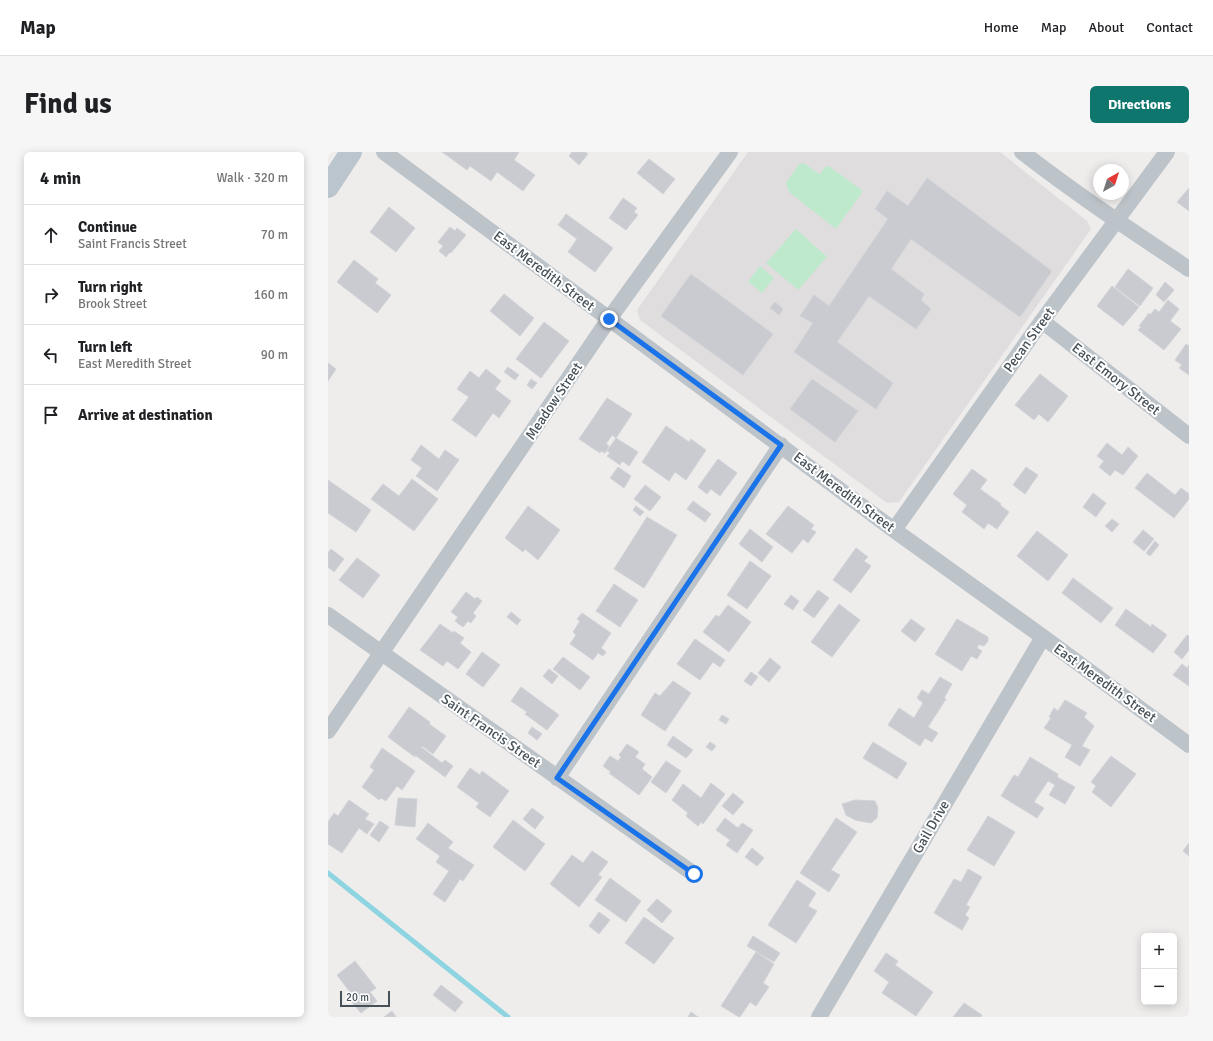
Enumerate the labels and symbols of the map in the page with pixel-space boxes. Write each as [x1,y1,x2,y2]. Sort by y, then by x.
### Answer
north arrow [1093,164,1129,200]
street label: East Meredith Street [490,227,598,315]
street label: Pecan Street [1000,304,1058,376]
route end [600,310,618,328]
street label: East Emory Street [1069,339,1163,419]
street label: Meadow Street [522,359,586,443]
street label: East Meredith Street [790,448,898,536]
street label: East Meredith Street [1050,640,1160,726]
street label: Saint Francis Street [438,690,544,772]
street label: Gail Drive [909,797,953,857]
route start [685,865,703,883]
scale bar [340,989,390,1008]

